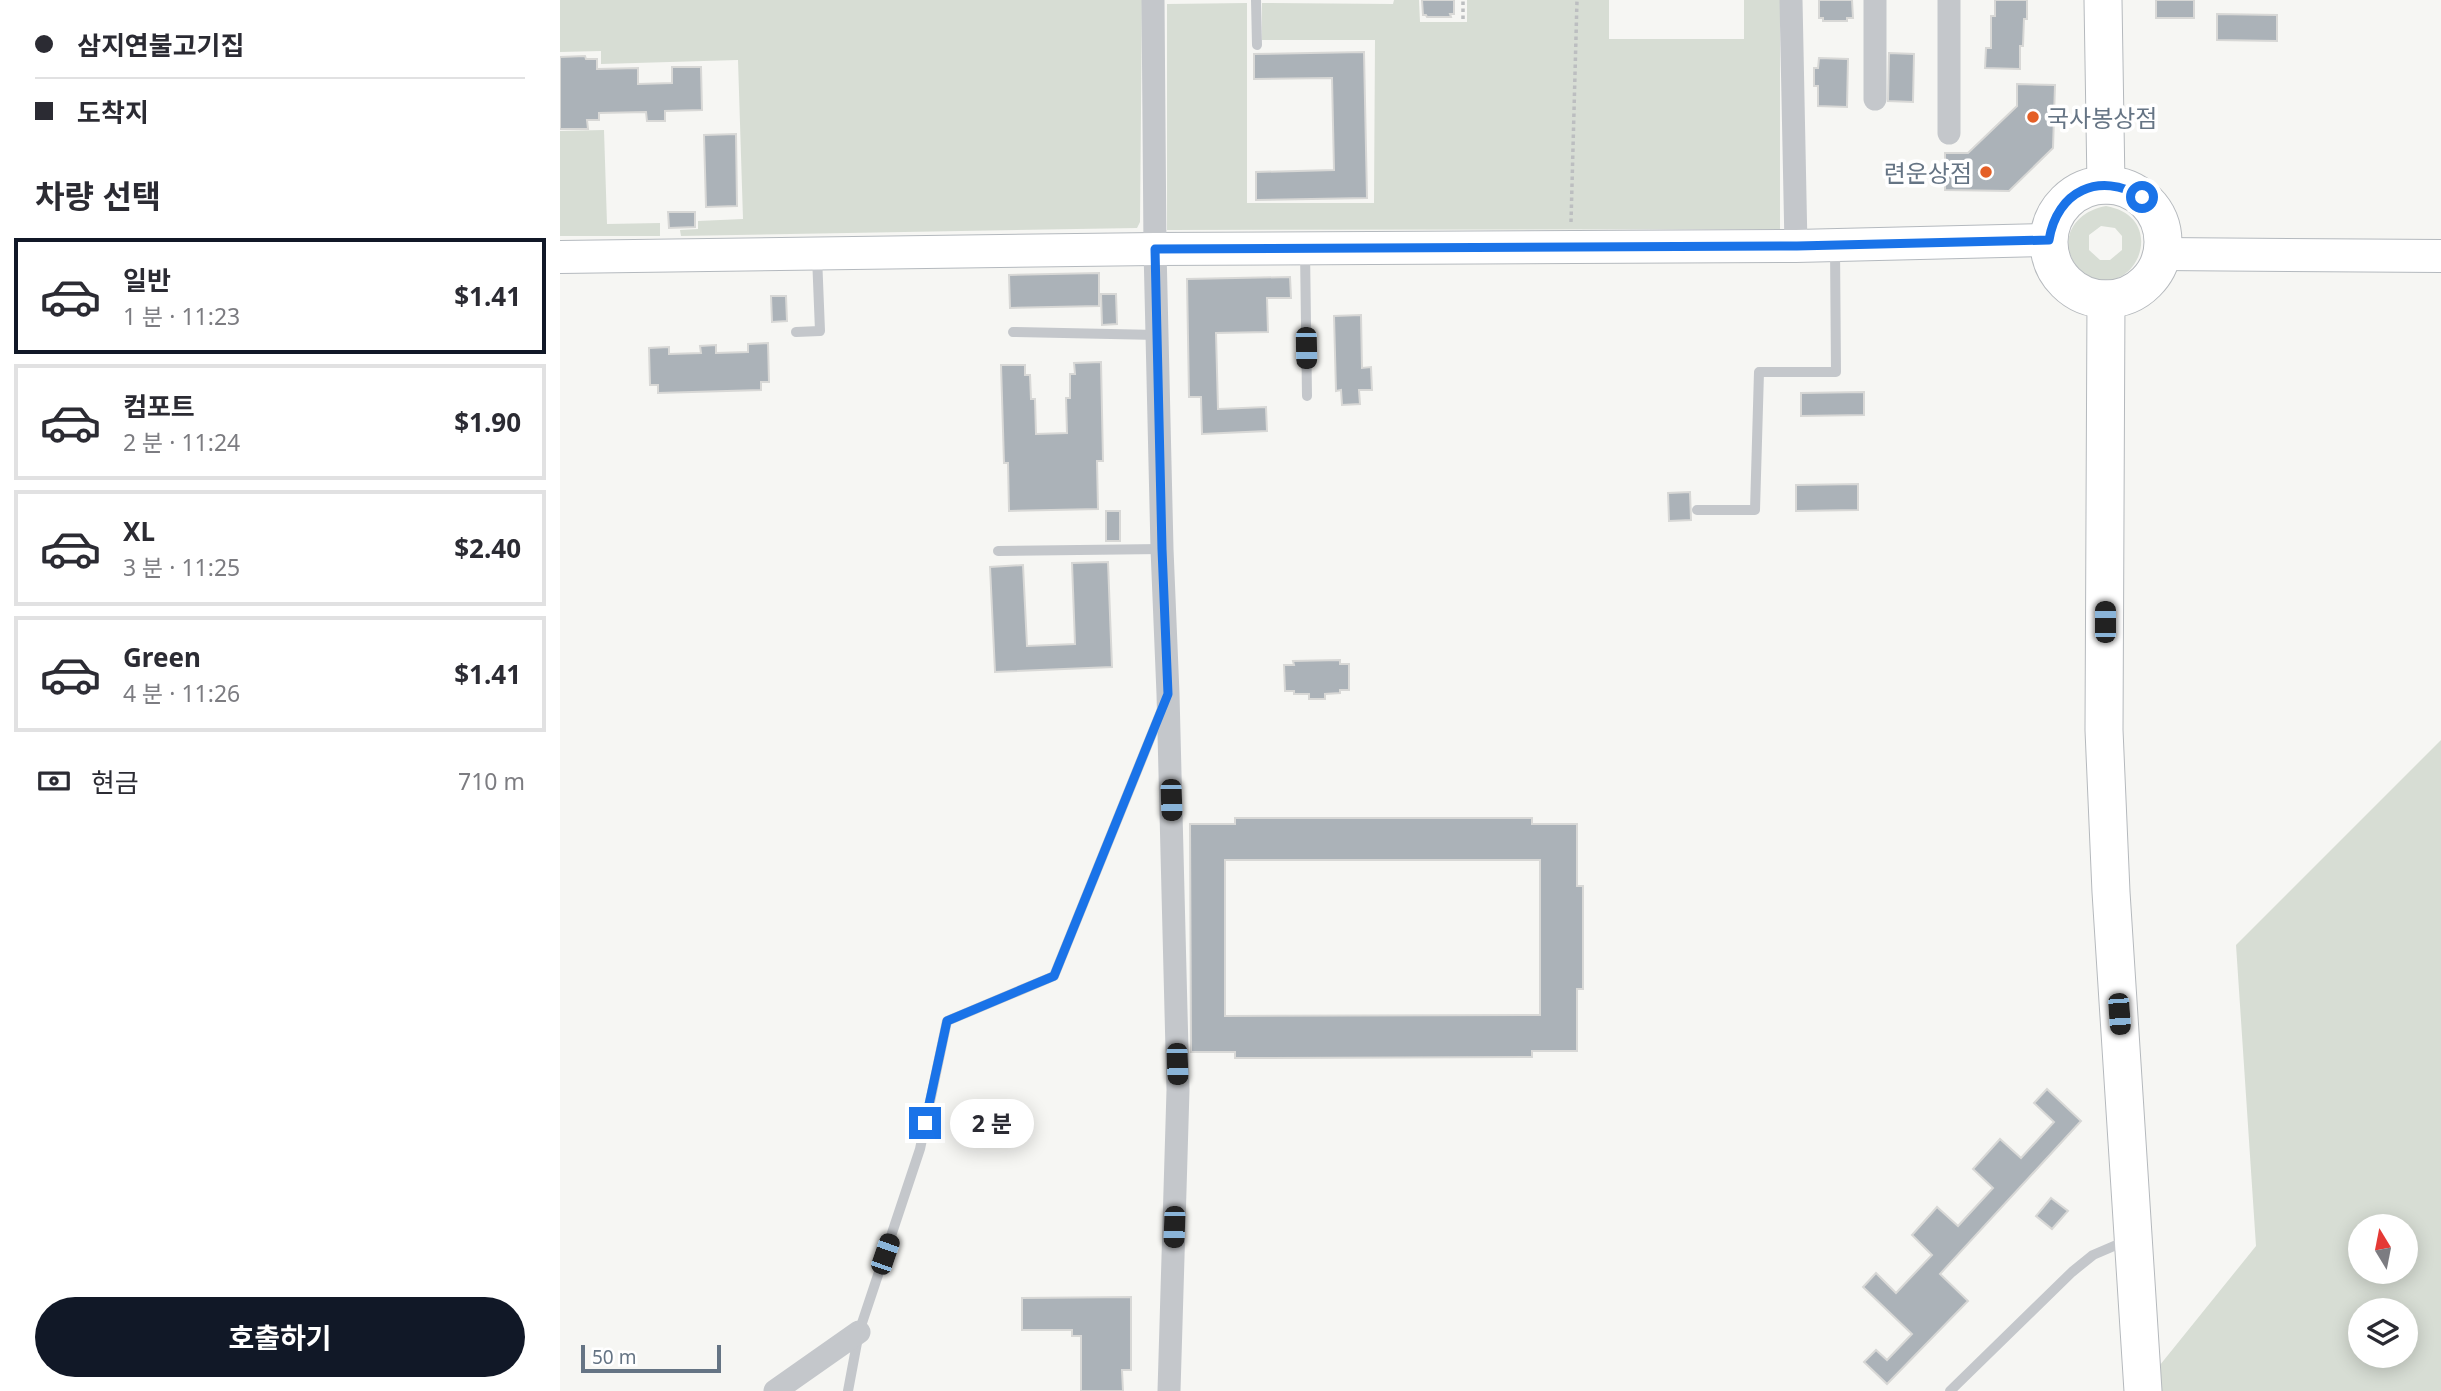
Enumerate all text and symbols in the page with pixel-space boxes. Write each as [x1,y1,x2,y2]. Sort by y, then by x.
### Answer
text: 삼지연불고기집 [77,27,244,63]
text: 도착지 [77,94,149,130]
place label: 국사봉상점 [2047,101,2157,134]
marker: 국사봉상점 [2025,109,2041,125]
place label: 련운상점 [1884,156,1972,189]
marker: 련운상점 [1978,164,1994,180]
text: 차량 선택 [35,174,161,217]
route start [2126,181,2158,213]
text: 일반 [123,262,171,298]
icon: car [39,265,102,328]
text: $1.41 [454,278,521,314]
text: 1 분 · 11:23 [123,300,240,332]
car [1296,327,1317,369]
text: 컴포트 [123,388,195,424]
icon: car [39,391,102,454]
text: $1.90 [454,404,521,440]
text: 2 분 · 11:24 [123,426,240,458]
text: XL [123,513,155,549]
icon: car [39,517,102,580]
text: $2.40 [454,530,521,566]
text: 3 분 · 11:25 [123,551,240,583]
car [2095,601,2116,643]
text: Green [123,639,201,675]
icon: car [39,643,102,706]
text: $1.41 [454,656,521,692]
text: 4 분 · 11:26 [123,677,240,709]
icon: cash [35,762,73,800]
text: 현금 [91,764,139,800]
text: 710 m [458,765,525,797]
car [1160,779,1183,821]
car [2108,992,2131,1036]
car [1166,1043,1189,1085]
callout: 2 분 [950,1098,1034,1148]
route end [909,1107,941,1139]
text: 2 분 [972,1107,1012,1139]
car [1163,1206,1186,1248]
north arrow [2348,1214,2418,1284]
map controls [2348,1214,2418,1368]
car [869,1231,902,1277]
button: 호출하기 [35,1297,525,1377]
button: layers [2348,1298,2418,1368]
scale bar [581,1342,721,1374]
text: 50 m [592,1344,636,1370]

